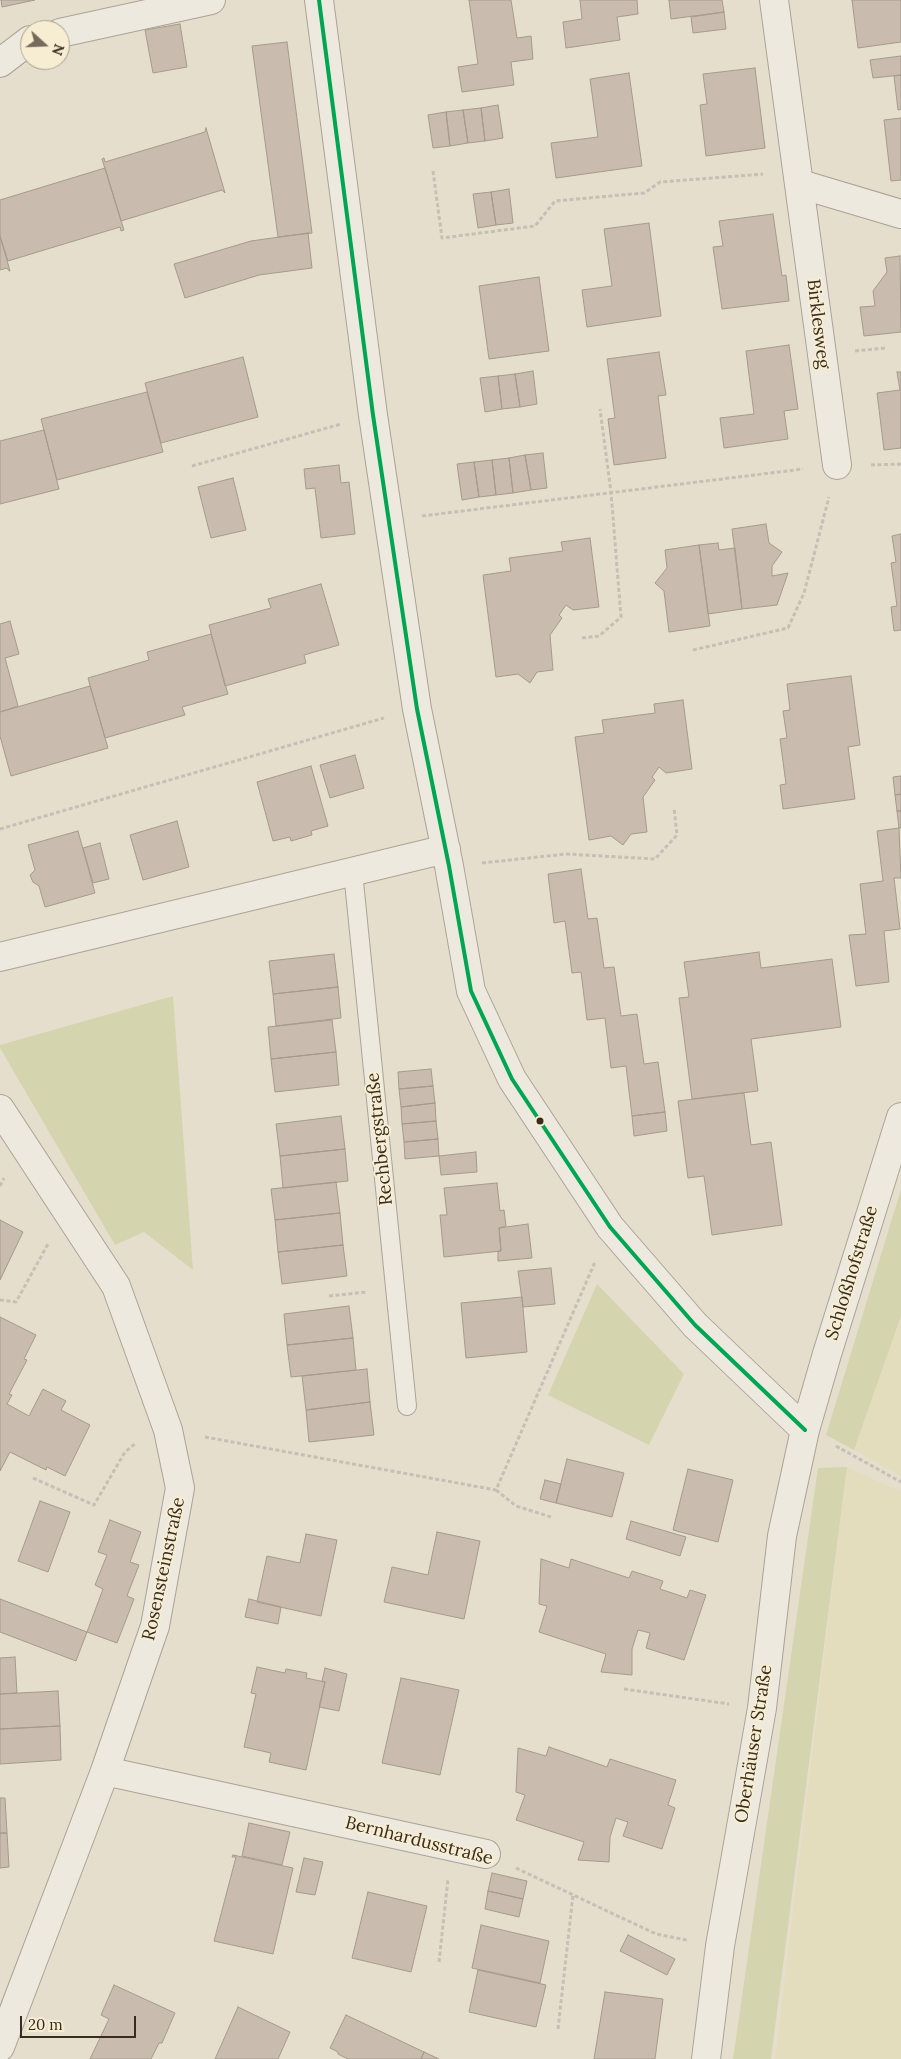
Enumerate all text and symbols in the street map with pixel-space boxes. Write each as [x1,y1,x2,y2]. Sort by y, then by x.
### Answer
north arrow [20,20,70,70]
text: N [48,42,68,58]
street label: Birklesweg [802,278,834,370]
street label: Rechbergstraße [362,1072,398,1206]
unlabelled marker [535,1116,545,1126]
street label: Schloßhofstraße [821,1203,883,1343]
street label: Rosensteinstraße [138,1495,190,1643]
street label: Oberhäuser Straße [731,1663,777,1825]
street label: Bernhardusstraße [343,1812,495,1870]
scale bar [22,2006,139,2038]
text: 20 m [28,2015,63,2034]

